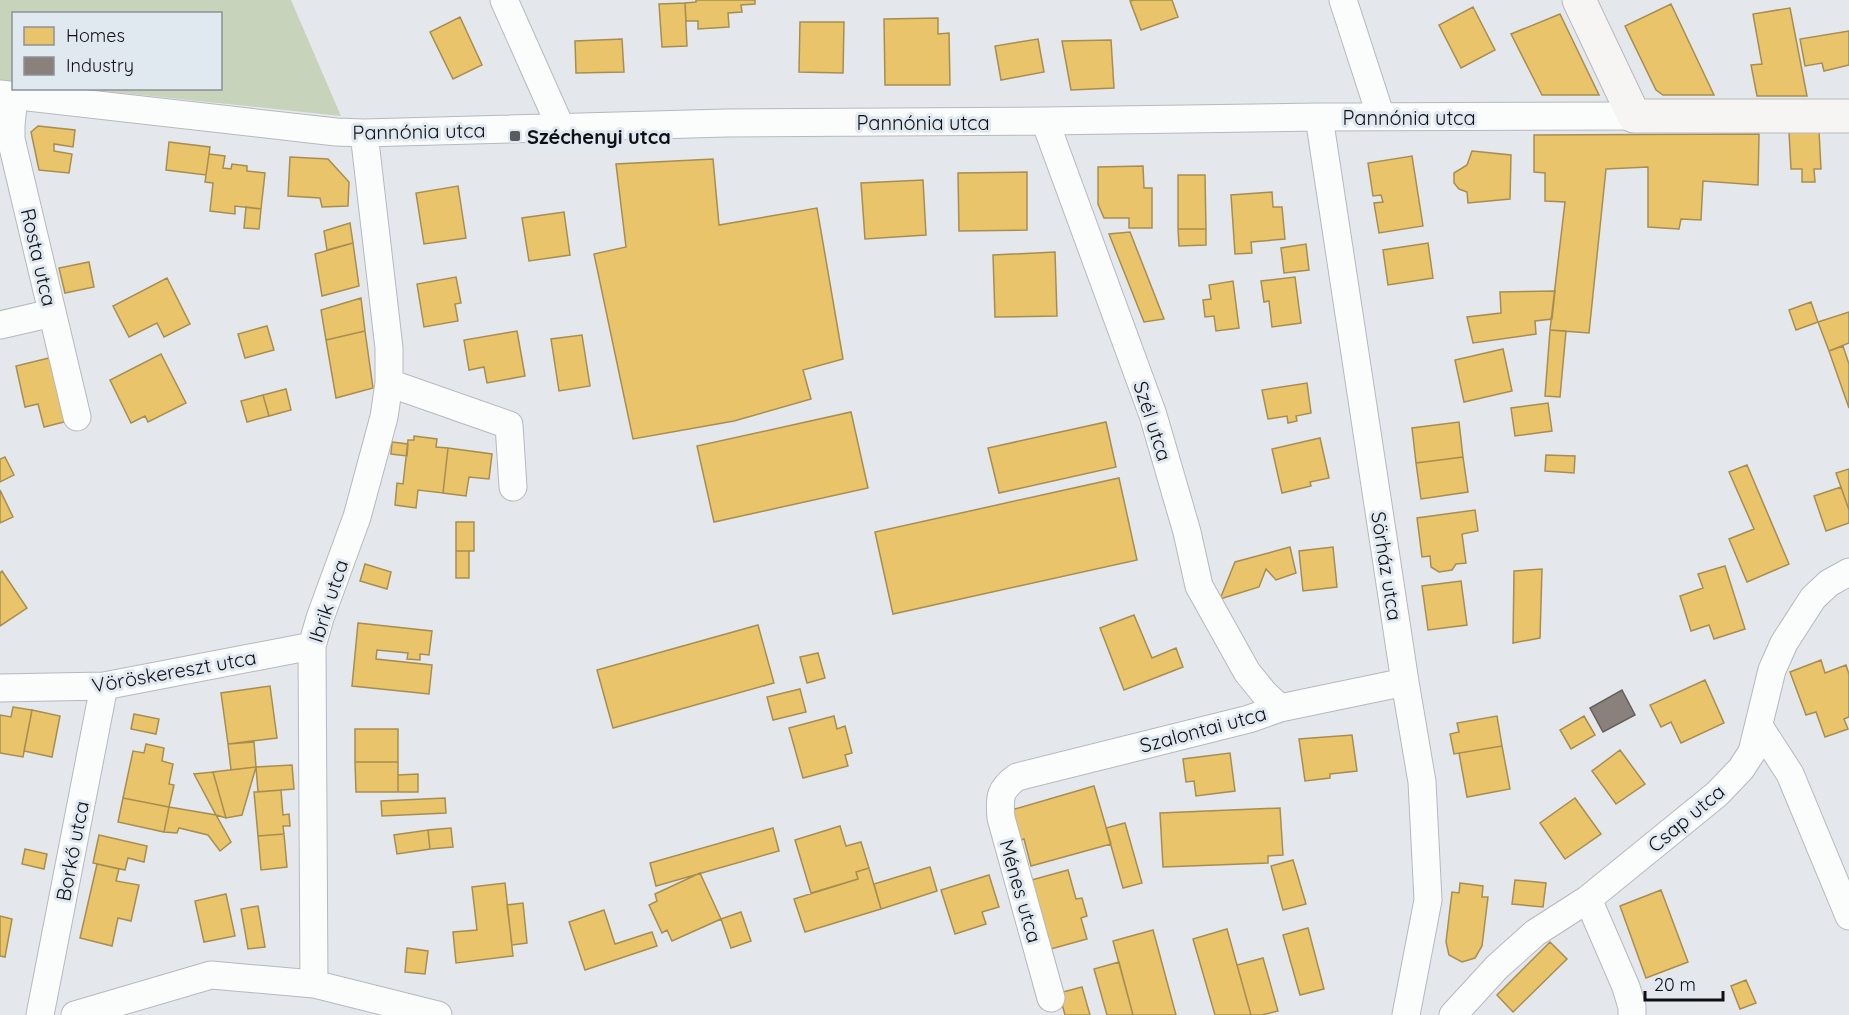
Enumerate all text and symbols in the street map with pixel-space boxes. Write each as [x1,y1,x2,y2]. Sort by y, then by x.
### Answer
legend [12,12,222,90]
text: Homes [66,24,125,47]
text: Industry [66,54,134,77]
street label: Pannónia utca [1342,105,1476,130]
street label: Pannónia utca [856,110,990,135]
street label: Pannónia utca [352,117,486,145]
place label: Széchenyi utca [527,124,671,149]
marker: Széchenyi utca [508,129,522,143]
street label: Rosta utca [16,206,62,308]
street label: Szél utca [1128,378,1178,464]
street label: Sörház utca [1366,510,1408,622]
street label: Ibrik utca [303,556,353,646]
street label: Vöröskereszt utca [90,644,258,698]
street label: Szalontai utca [1137,700,1269,758]
street label: Csap utca [1642,779,1730,857]
street label: Borkő utca [50,799,94,903]
street label: Ménes utca [994,837,1048,945]
scale bar [1645,964,1723,1002]
text: 20 m [1654,973,1696,996]

